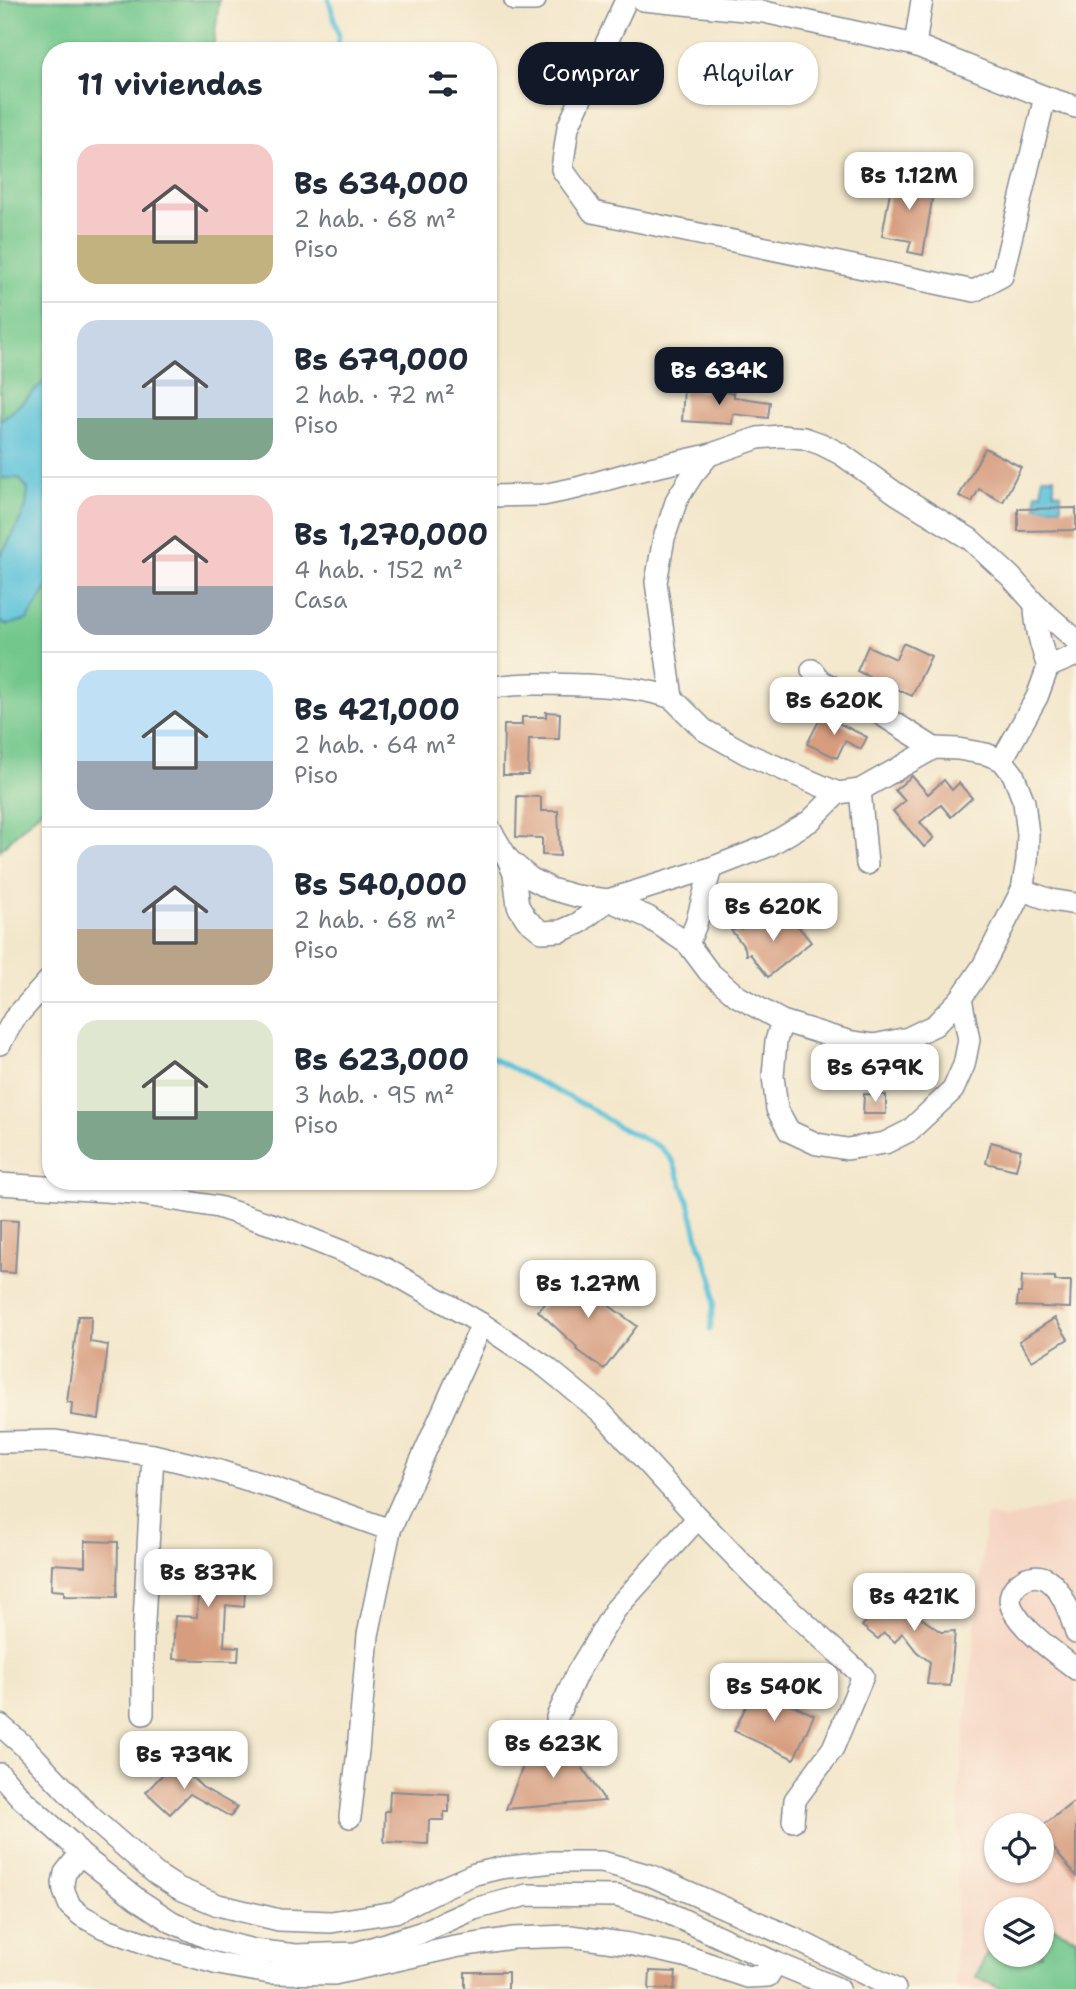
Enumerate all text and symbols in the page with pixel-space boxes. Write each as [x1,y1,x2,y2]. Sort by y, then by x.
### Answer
chip: Comprar [518,42,664,105]
chip: Alquilar [678,42,818,105]
text: 11 viviendas [77,64,263,105]
icon: filters [424,65,462,103]
pin: Bs 1.12M [837,152,981,212]
text: Bs 1.12M [860,160,958,190]
text: Bs 634,000 [294,163,469,204]
icon: home [133,172,217,256]
text: 2 hab. · 68 m² [294,204,456,234]
text: Piso [294,234,338,264]
text: Bs 679,000 [294,339,469,380]
icon: home [133,348,217,432]
pin: Bs 634K [654,348,784,407]
text: Bs 634K [670,355,768,385]
text: 2 hab. · 72 m² [294,380,455,410]
text: Piso [294,410,338,440]
text: Bs 1,270,000 [294,514,488,555]
icon: home [133,523,217,607]
text: 4 hab. · 152 m² [294,555,463,585]
text: Casa [294,585,347,615]
pin: Bs 620K [769,678,899,737]
text: Bs 620K [786,685,882,715]
text: Bs 421,000 [294,689,460,730]
icon: home [133,698,217,782]
text: 2 hab. · 64 m² [294,730,456,760]
text: Piso [294,760,338,790]
text: Bs 540,000 [294,864,467,905]
icon: home [133,873,217,957]
pin: Bs 620K [708,884,838,943]
text: Bs 620K [725,891,821,921]
text: 2 hab. · 68 m² [294,905,456,935]
text: Piso [294,935,338,965]
text: Bs 623,000 [294,1039,469,1080]
pin: Bs 679K [810,1044,940,1104]
icon: home [133,1048,217,1132]
text: Bs 679K [827,1052,923,1082]
text: 3 hab. · 95 m² [294,1080,455,1110]
text: Piso [294,1110,338,1140]
pin: Bs 1.27M [516,1260,660,1320]
text: Bs 1.27M [536,1268,640,1298]
pin: Bs 837K [143,1550,273,1609]
text: Bs 837K [160,1557,256,1587]
pin: Bs 421K [849,1574,979,1633]
text: Bs 421K [869,1581,959,1611]
pin: Bs 540K [709,1664,839,1723]
text: Bs 540K [726,1671,822,1701]
pin: Bs 623K [488,1720,618,1780]
text: Bs 623K [505,1728,601,1758]
pin: Bs 739K [119,1732,249,1791]
text: Bs 739K [136,1739,232,1769]
map controls [984,1813,1054,1967]
button: locate [984,1813,1054,1883]
button: layers [984,1897,1054,1967]

